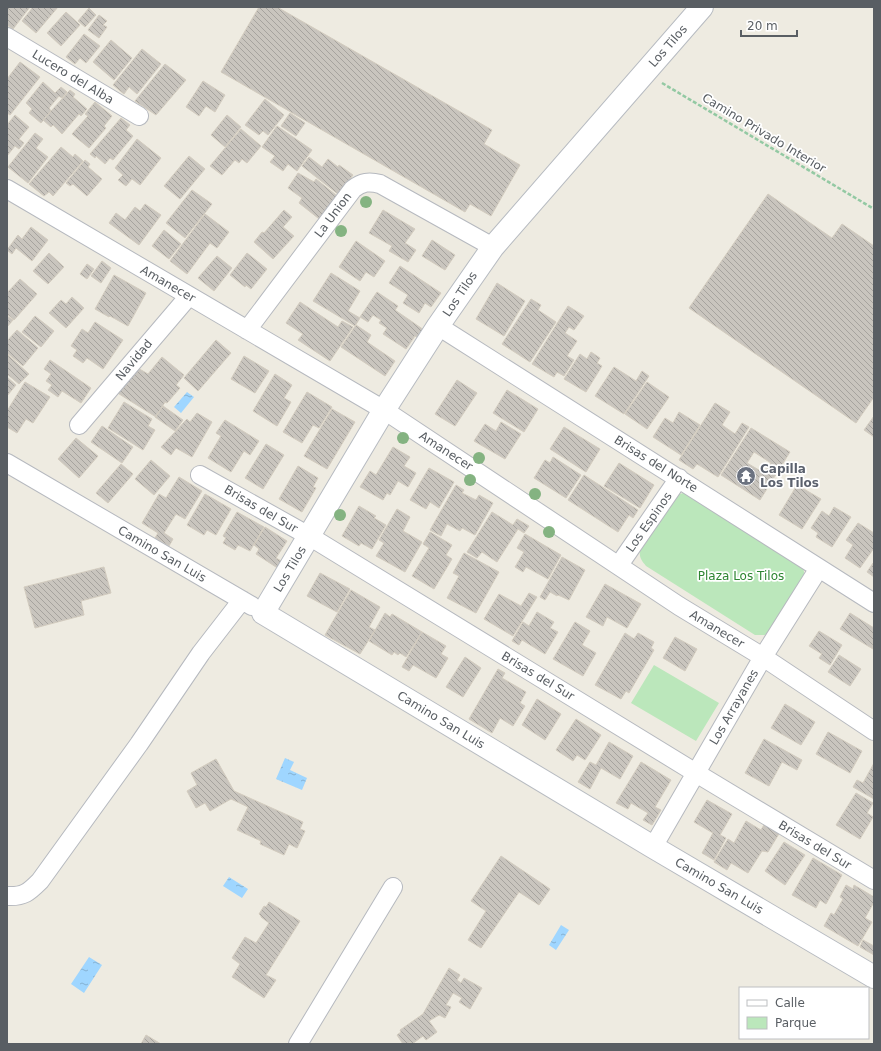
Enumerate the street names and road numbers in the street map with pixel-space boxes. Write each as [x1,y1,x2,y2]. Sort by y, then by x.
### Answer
street label: Los Tilos [646,22,690,70]
street label: Lucero del Alba [30,47,116,107]
street label: Camino Privado Interior [700,90,828,176]
street label: La Union [312,190,354,240]
street label: Amanecer [138,263,198,305]
street label: Los Tilos [440,269,480,319]
street label: Navidad [113,337,155,383]
street label: Amanecer [417,428,476,474]
street label: Brisas del Norte [612,433,700,495]
street label: Brisas del Sur [222,482,300,536]
street label: Los Espinos [623,489,675,555]
street label: Camino San Luis [115,523,209,585]
street label: Los Tilos [271,543,309,595]
street label: Amanecer [687,607,747,651]
street label: Brisas del Sur [499,649,577,703]
street label: Los Arrayanes [707,667,761,747]
street label: Camino San Luis [395,688,487,752]
street label: Brisas del Sur [776,818,854,872]
street label: Camino San Luis [672,855,766,917]

